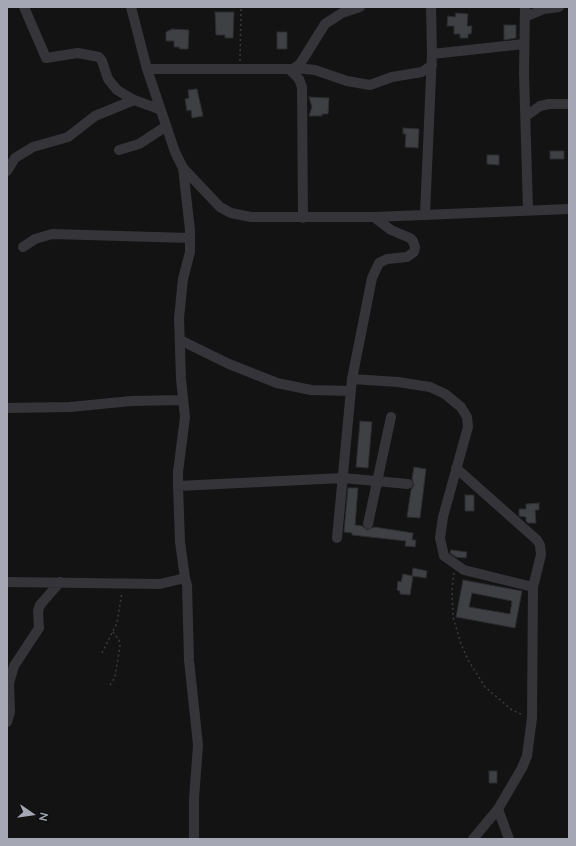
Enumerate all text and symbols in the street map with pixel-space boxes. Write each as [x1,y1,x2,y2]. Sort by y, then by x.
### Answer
north arrow [12,794,52,834]
text: N [37,811,51,822]

